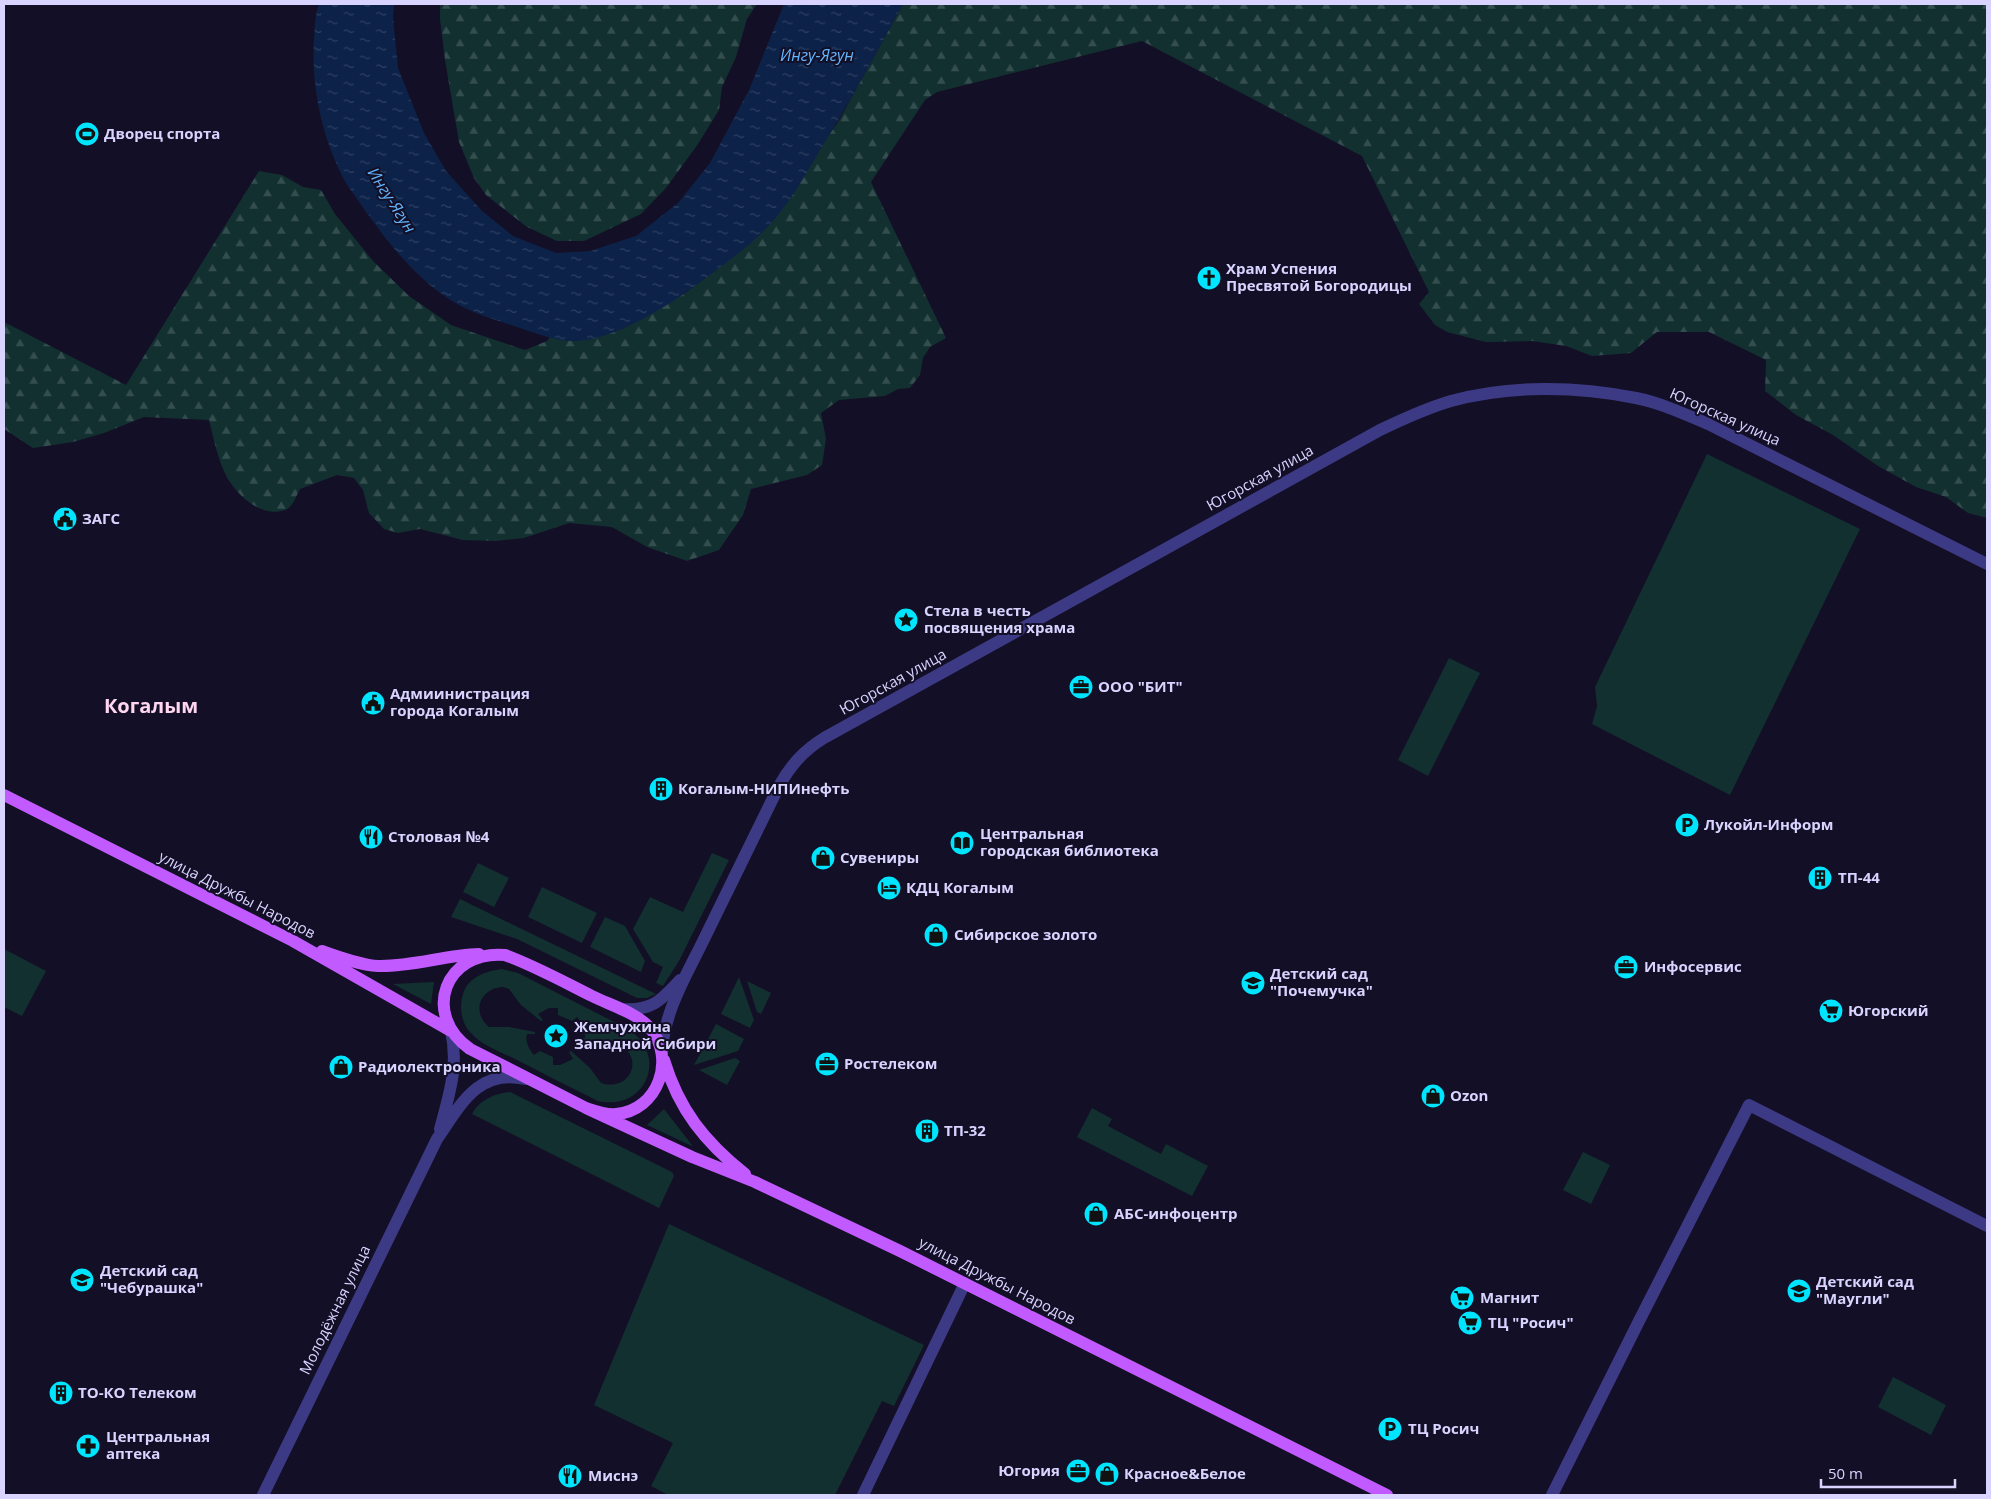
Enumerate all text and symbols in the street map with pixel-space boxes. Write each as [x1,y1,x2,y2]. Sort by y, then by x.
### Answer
water label: Ингу-Ягун [780,44,854,66]
sports icon: Дворец спорта [74,121,100,147]
place label: Дворец спорта [104,123,220,143]
water label: Ингу-Ягун [363,163,422,237]
place label: Храм Успения Пресвятой Богородицы [1226,258,1412,295]
church icon: Храм Успения Пресвятой Богородицы [1196,265,1222,291]
street label: Югорская улица [1667,383,1784,449]
street label: Югорская улица [1203,439,1316,515]
public building icon: ЗАГС [52,506,78,532]
place label: ЗАГС [82,508,120,528]
place label: Стела в честь посвящения храма [924,600,1075,637]
place icon: Стела в честь посвящения храма [893,607,919,633]
street label: Югорская улица [836,643,949,719]
office icon: ООО "БИТ" [1068,674,1094,700]
place label: ООО "БИТ" [1098,676,1183,696]
place label: Адмиинистрация города Когалым [390,683,530,720]
public building icon: Адмиинистрация города Когалым [360,690,386,716]
district label: Когалым [104,692,198,719]
building icon: Когалым-НИПИнефть [648,776,674,802]
place label: Когалым-НИПИнефть [678,778,849,798]
parking icon: Лукойл-Информ [1674,812,1700,838]
place label: Лукойл-Информ [1704,814,1834,834]
place label: Центральная городская библиотека [980,823,1159,860]
restaurant icon: Столовая №4 [358,824,384,850]
place label: Столовая №4 [388,826,490,846]
library icon: Центральная городская библиотека [949,830,975,856]
shop icon: Сувениры [810,845,836,871]
street label: улица Дружбы Народов [156,846,319,942]
place label: Сувениры [840,847,919,867]
building icon: ТП-44 [1807,865,1833,891]
place label: ТП-44 [1838,867,1880,887]
hotel icon: КДЦ Когалым [876,875,902,901]
place label: КДЦ Когалым [906,877,1014,897]
shop icon: Сибирское золото [923,922,949,948]
place label: Сибирское золото [954,924,1097,944]
office icon: Инфосервис [1613,954,1639,980]
place label: Инфосервис [1644,956,1742,976]
place label: Детский сад "Почемучка" [1270,963,1373,1000]
school or university icon: Детский сад "Почемучка" [1240,970,1266,996]
supermarket icon: Югорский [1818,998,1844,1024]
place label: Югорский [1848,1000,1929,1020]
place label: Жемчужина Западной Сибири [574,1016,716,1053]
place icon: Жемчужина Западной Сибири [543,1023,569,1049]
office icon: Ростелеком [814,1051,840,1077]
place label: Ростелеком [844,1053,937,1073]
shop icon: Радиолектроника [328,1054,354,1080]
place label: Радиолектроника [358,1056,501,1076]
shop icon: Ozon [1420,1083,1446,1109]
place label: Ozon [1450,1085,1488,1105]
building icon: ТП-32 [914,1118,940,1144]
place label: ТП-32 [944,1120,986,1140]
shop icon: АБС-инфоцентр [1083,1201,1109,1227]
place label: АБС-инфоцентр [1114,1203,1237,1223]
street label: улица Дружбы Народов [916,1232,1079,1328]
street label: Молодёжная улица [294,1242,374,1378]
place label: Детский сад "Чебурашка" [100,1260,203,1297]
school or university icon: Детский сад "Чебурашка" [69,1267,95,1293]
place label: Детский сад "Маугли" [1816,1271,1914,1308]
school or university icon: Детский сад "Маугли" [1786,1278,1812,1304]
supermarket icon: Магнит [1449,1285,1475,1311]
place label: Магнит [1480,1287,1539,1307]
supermarket icon: ТЦ "Росич" [1457,1310,1483,1336]
place label: ТЦ "Росич" [1488,1312,1574,1332]
building icon: ТО-КО Телеком [48,1380,74,1406]
place label: ТО-КО Телеком [78,1382,197,1402]
parking icon: ТЦ Росич [1377,1416,1403,1442]
place label: ТЦ Росич [1408,1418,1479,1438]
place label: Центральная аптека [106,1426,210,1463]
pharmacy icon: Центральная аптека [75,1433,101,1459]
scale bar [1821,1456,1955,1488]
office icon: Югория [1065,1458,1091,1484]
place label: Югория [998,1460,1060,1480]
shop icon: Красное&Белое [1094,1461,1120,1487]
restaurant icon: Миснэ [557,1463,583,1489]
place label: Красное&Белое [1124,1463,1246,1483]
text: 50 m [1828,1463,1863,1483]
place label: Миснэ [588,1465,638,1485]

